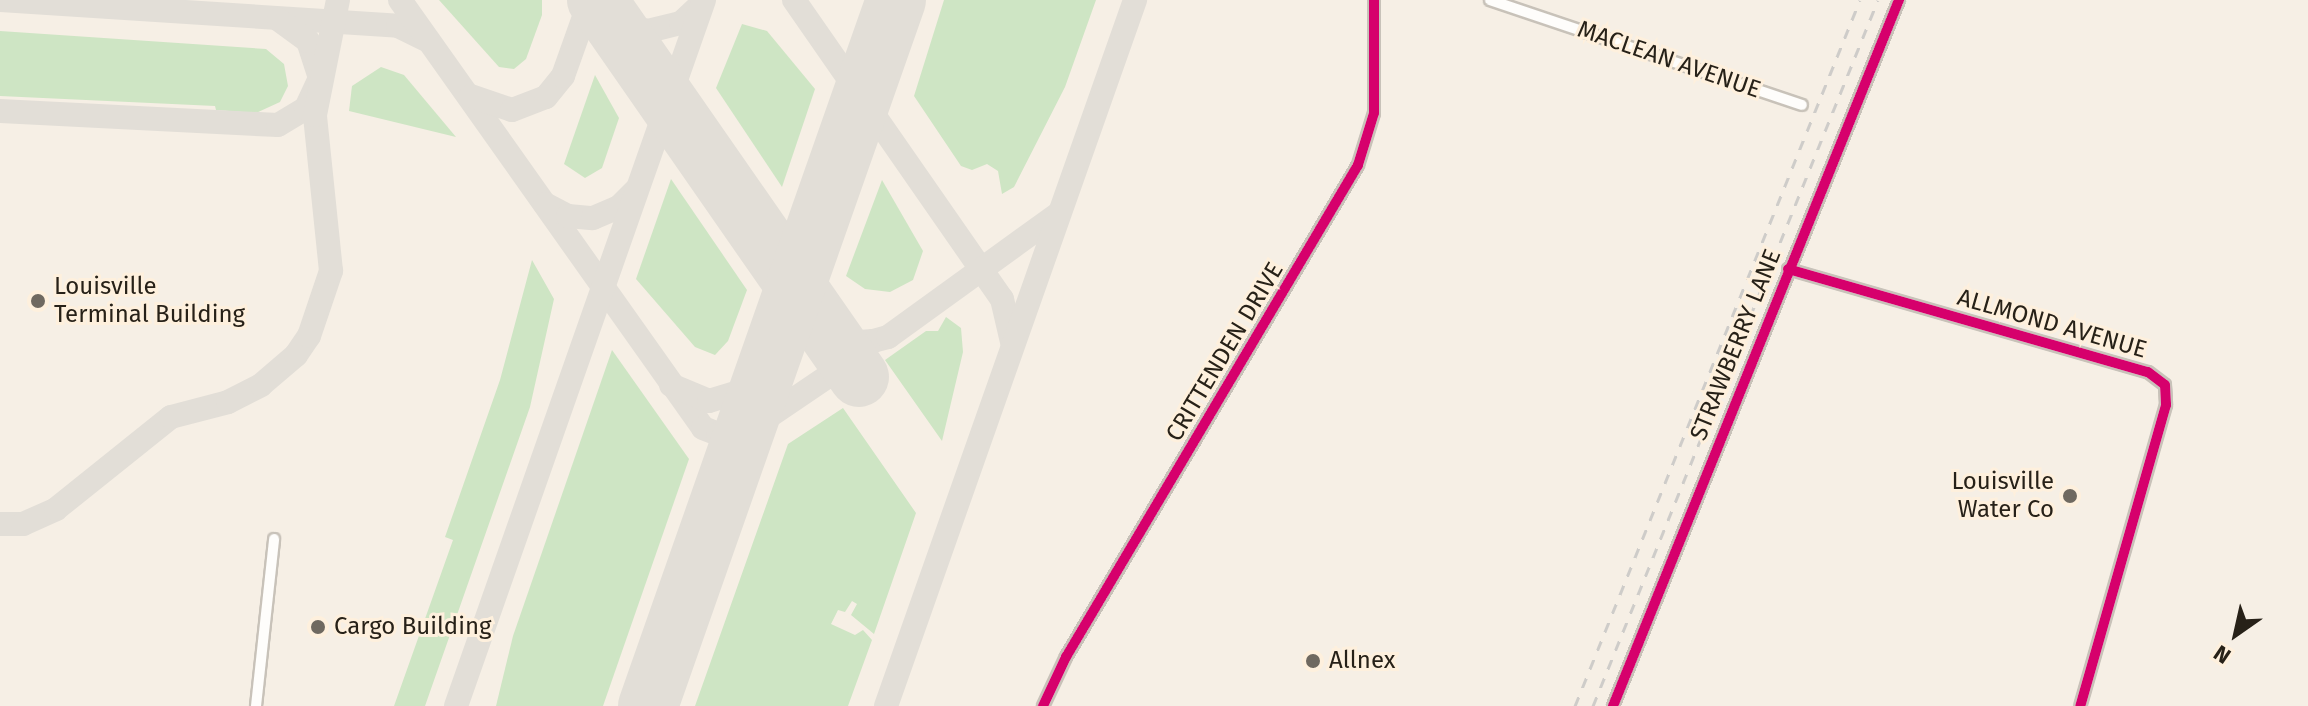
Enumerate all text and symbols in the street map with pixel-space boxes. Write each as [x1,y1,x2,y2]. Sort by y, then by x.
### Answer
street label: MACLEAN AVENUE [1574,15,1764,105]
street label: STRAWBERRY LANE [1685,245,1787,445]
street label: CRITTENDEN DRIVE [1160,257,1290,447]
place label: Louisville Terminal Building [54,273,245,329]
street label: ALLMOND AVENUE [1954,283,2150,365]
marker: Louisville Terminal Building [29,292,47,310]
place label: Louisville Water Co [1951,468,2054,524]
marker: Louisville Water Co [2061,487,2079,505]
north arrow [2196,594,2276,674]
place label: Cargo Building [334,613,492,641]
marker: Cargo Building [309,618,327,636]
text: N [2209,639,2236,670]
place label: Allnex [1329,647,1395,675]
marker: Allnex [1304,652,1322,670]

